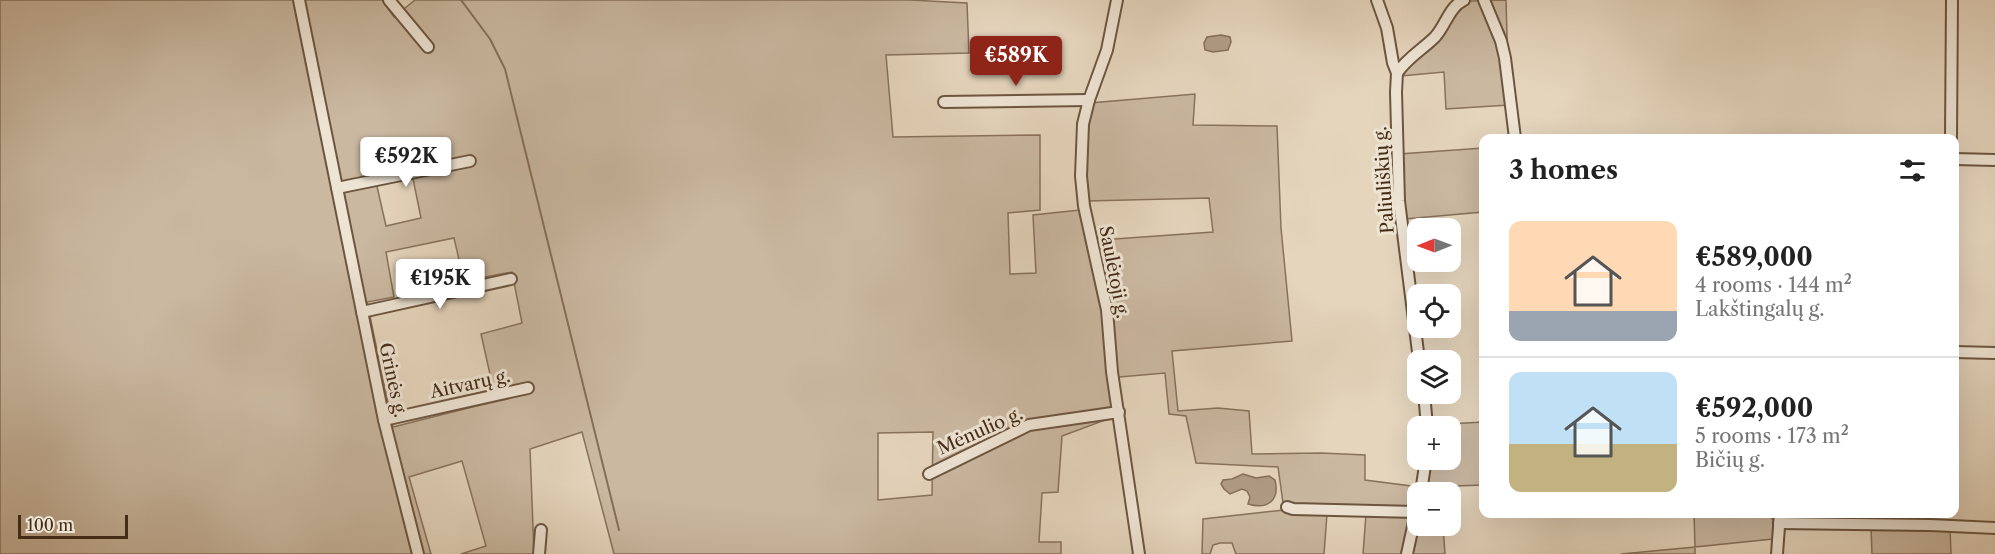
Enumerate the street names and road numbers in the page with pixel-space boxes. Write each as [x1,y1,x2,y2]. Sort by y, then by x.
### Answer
street label: Paliuliškių g. [1369,126,1399,234]
street label: Saulėtoji g. [1094,224,1134,320]
street label: Grinės g. [374,341,412,419]
street label: Aitvarų g. [427,365,512,403]
street label: Mėnulio g. [934,402,1026,460]

